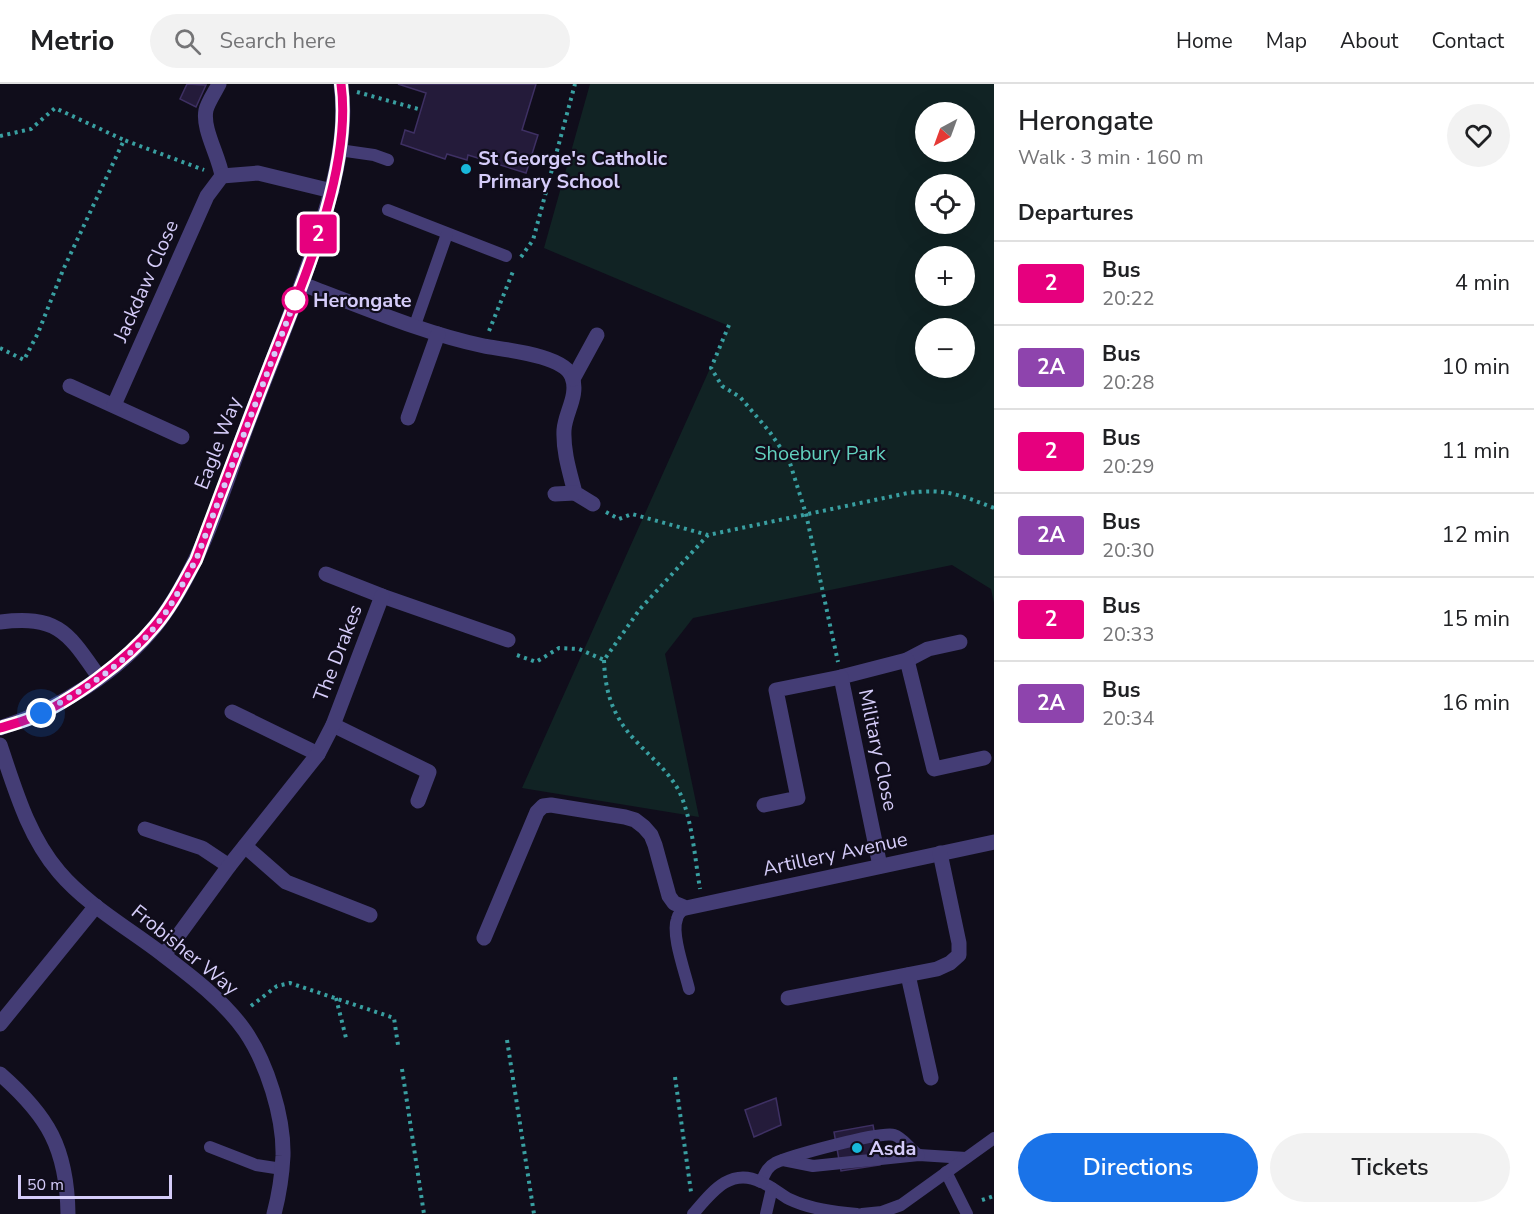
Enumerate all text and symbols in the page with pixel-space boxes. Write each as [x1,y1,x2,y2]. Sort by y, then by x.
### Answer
search box [150,14,570,68]
text: Metrio [30,22,114,60]
icon: search [171,25,204,58]
text: Search here [219,26,336,56]
text: Home [1176,27,1233,55]
text: Map [1266,27,1307,55]
text: About [1340,27,1398,55]
text: Contact [1431,27,1504,55]
north arrow [915,102,975,162]
map controls [915,102,975,378]
text: Herongate [1018,102,1154,140]
button: heart [1447,104,1510,167]
text: Walk · 3 min · 160 m [1018,144,1204,171]
place label: St George's Catholic Primary School [478,145,668,195]
marker: St George's Catholic Primary School [459,162,473,176]
button: locate [915,174,975,234]
text: Departures [1018,198,1133,228]
line badge: 2 [298,214,338,254]
street label: Jackdaw Close [107,216,185,347]
text: 2 [312,220,324,248]
button: + [915,246,975,306]
text: Bus [1102,255,1141,285]
text: 4 min [1455,268,1510,298]
text: 2 [1045,269,1057,297]
text: 20:22 [1102,285,1155,312]
marker: Herongate [282,287,308,313]
place label: Herongate [313,287,412,314]
button: − [915,318,975,378]
text: Bus [1102,339,1141,369]
text: 10 min [1442,352,1510,382]
text: 2A [1037,353,1065,381]
text: 20:28 [1102,369,1155,396]
street label: Eagle Way [188,392,248,493]
text: Bus [1102,423,1141,453]
text: 11 min [1442,436,1510,466]
text: 2 [1045,437,1057,465]
park label: Shoebury Park [754,440,887,467]
text: 20:29 [1102,453,1155,480]
text: Bus [1102,507,1141,537]
text: 12 min [1442,520,1510,550]
text: 2A [1037,521,1065,549]
text: 20:30 [1102,537,1155,564]
text: Bus [1102,591,1141,621]
street label: The Drakes [307,601,369,705]
text: 15 min [1442,604,1510,634]
text: 2 [1045,605,1057,633]
text: 20:33 [1102,621,1155,648]
text: Bus [1102,675,1141,705]
street label: Military Close [852,687,904,813]
text: 16 min [1442,688,1510,718]
text: 2A [1037,689,1065,717]
your location [26,698,56,728]
text: 20:34 [1102,705,1155,732]
street label: Artillery Avenue [760,825,910,883]
street label: Frobisher Way [126,898,245,1002]
button: Directions [1018,1133,1258,1202]
button: Tickets [1270,1133,1510,1202]
place label: Asda [869,1135,916,1162]
marker: Asda [850,1141,864,1155]
scale bar [18,1172,172,1200]
text: 50 m [27,1174,64,1196]

